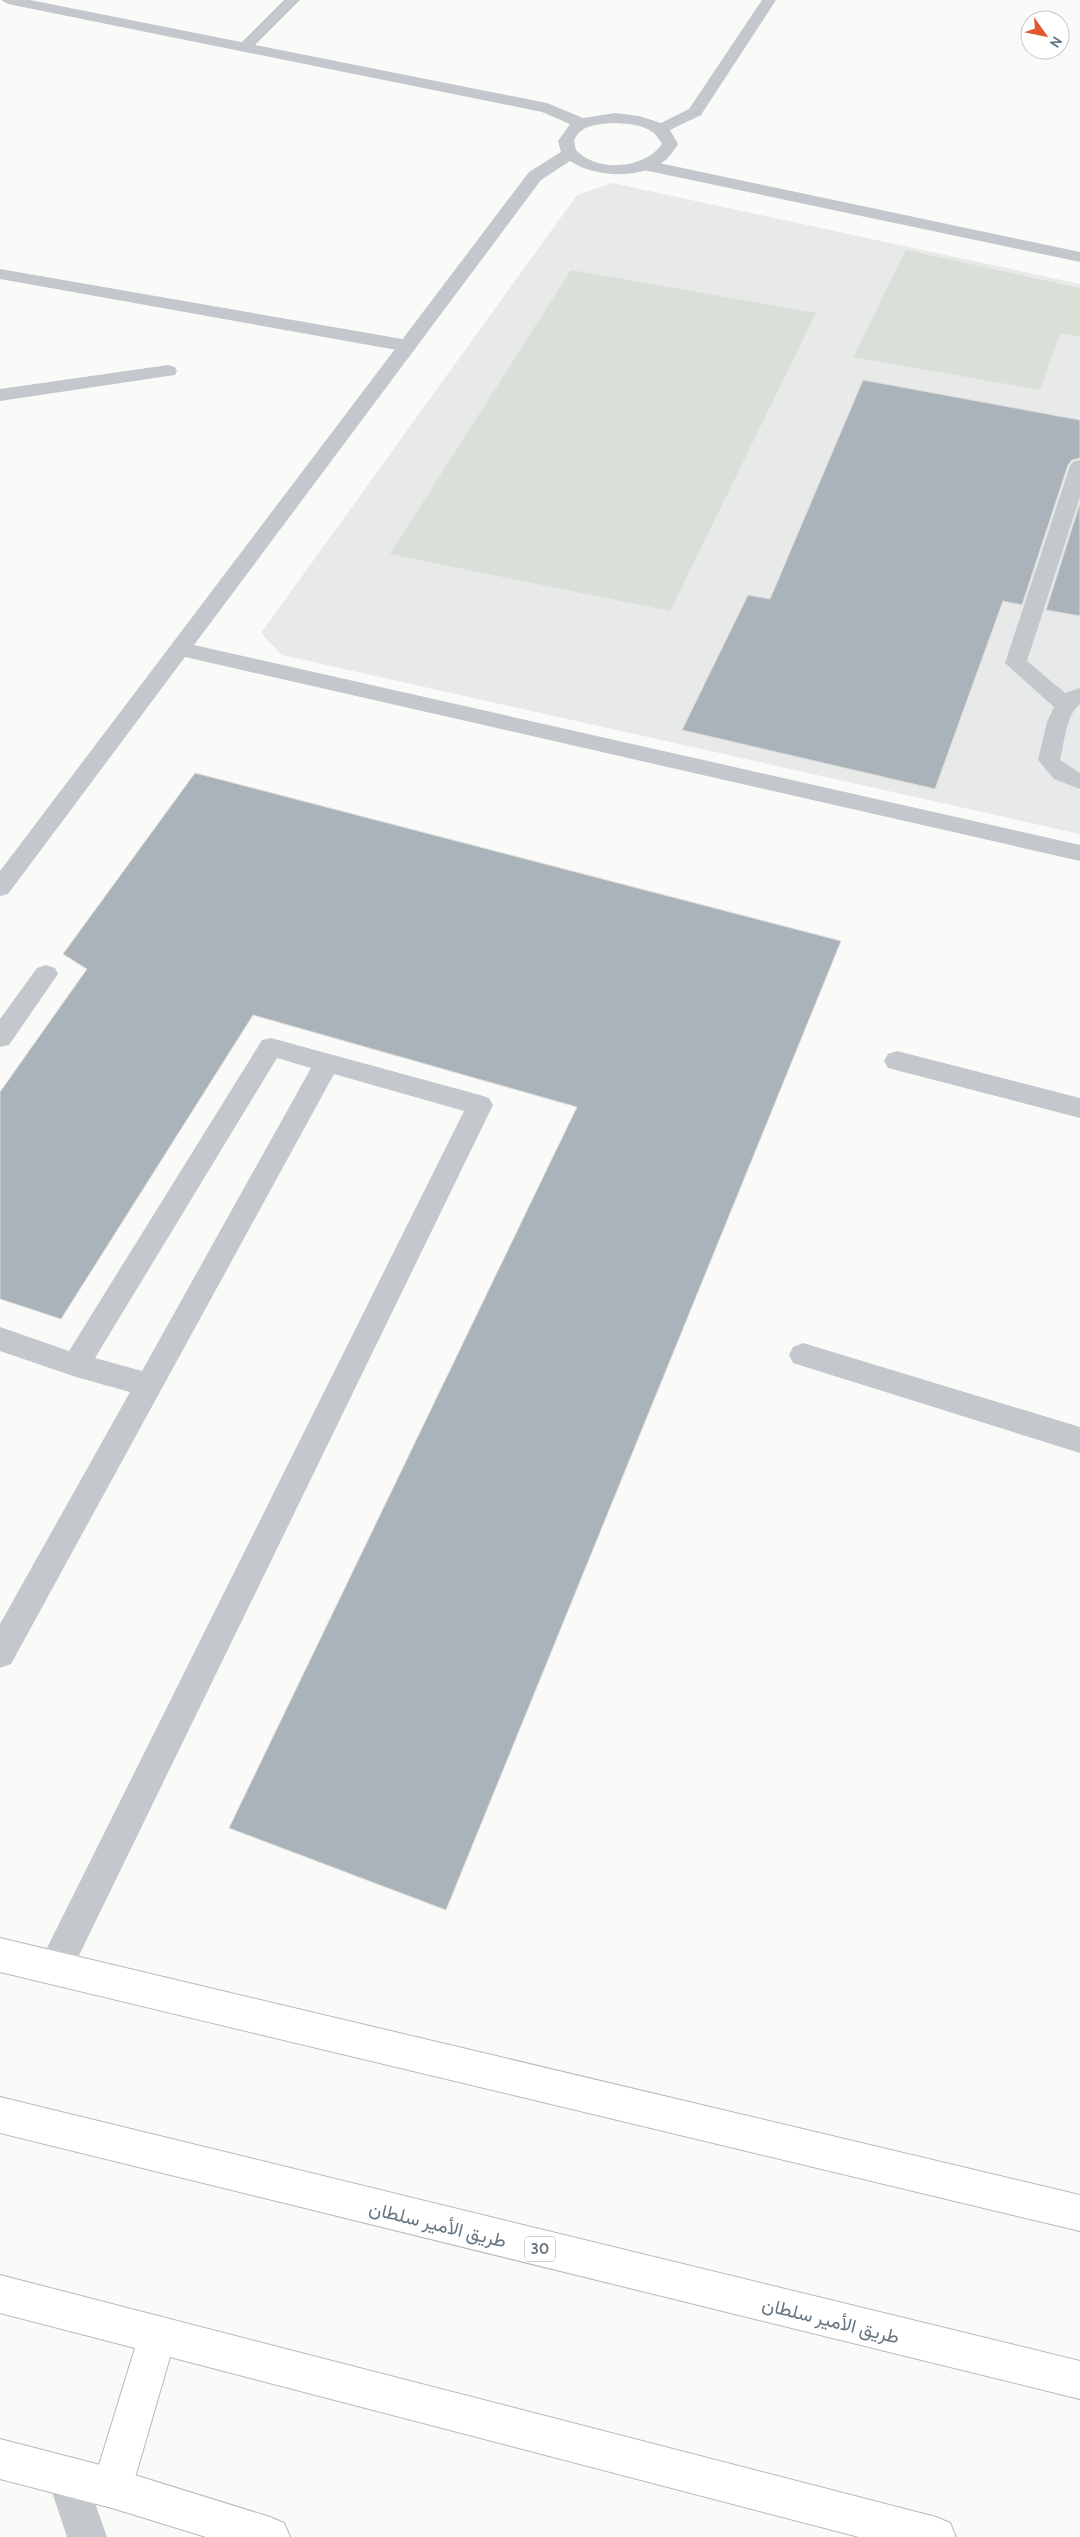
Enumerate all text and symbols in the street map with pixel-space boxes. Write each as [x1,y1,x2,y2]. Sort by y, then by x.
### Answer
north arrow [1020,10,1070,60]
text: N [1046,33,1066,51]
street label: طريق الأمير سلطان [367,2196,509,2253]
road number: 30 [525,2236,555,2262]
street label: طريق الأمير سلطان [760,2292,902,2349]

